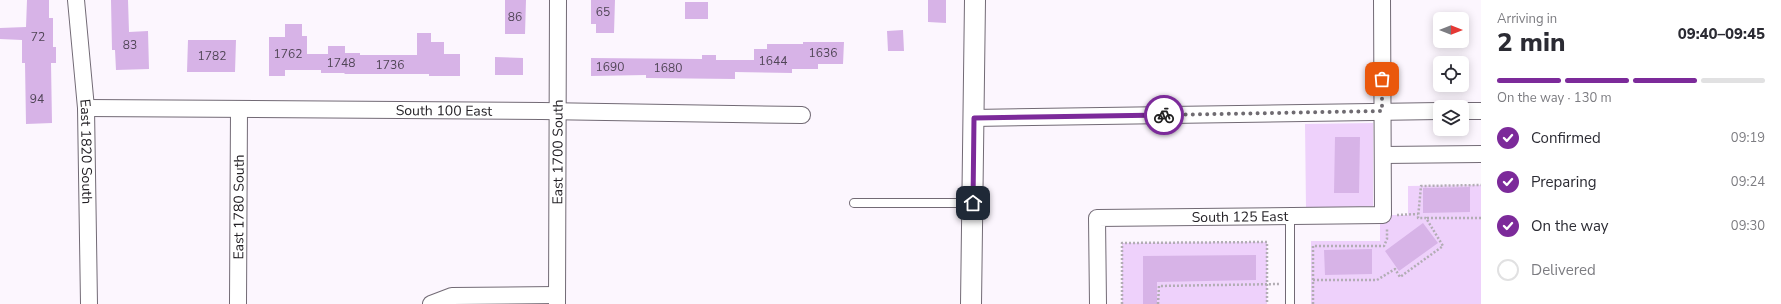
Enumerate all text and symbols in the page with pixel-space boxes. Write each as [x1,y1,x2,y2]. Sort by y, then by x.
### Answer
house number: 65 [596,4,610,20]
house number: 86 [508,9,522,25]
text: Arriving in [1497,10,1557,28]
north arrow [1433,12,1469,48]
map controls [1433,12,1469,136]
text: 09:40–09:45 [1678,24,1765,44]
text: 2 min [1497,25,1565,60]
house number: 72 [31,29,45,45]
house number: 83 [123,37,137,53]
house number: 1636 [809,45,837,61]
house number: 1762 [274,46,302,62]
house number: 1782 [198,48,226,64]
house number: 1644 [759,53,787,69]
house number: 1748 [327,55,355,71]
button: locate [1433,56,1469,92]
house number: 1736 [376,57,404,73]
house number: 1690 [596,59,624,75]
house number: 1680 [654,60,682,76]
pin [1365,62,1399,96]
icon: bag [1371,68,1393,90]
text: On the way · 130 m [1497,89,1612,107]
house number: 94 [30,91,44,107]
courier [1144,95,1184,135]
street label: East 1820 South [76,98,97,204]
street label: East 1700 South [548,99,567,205]
button: layers [1433,100,1469,136]
street label: South 100 East [396,101,492,120]
icon: bike [1153,104,1175,126]
icon: check [1497,127,1519,149]
text: Confirmed [1531,128,1601,148]
text: 09:19 [1731,129,1765,147]
street label: East 1780 South [229,154,248,260]
icon: check [1497,171,1519,193]
text: Preparing [1531,172,1596,192]
text: 09:24 [1731,173,1765,191]
pin [956,186,990,220]
icon: home [962,192,984,214]
street label: South 125 East [1192,206,1288,227]
icon: check [1497,215,1519,237]
text: On the way [1531,216,1609,236]
text: 09:30 [1731,217,1765,235]
text: Delivered [1531,260,1596,280]

